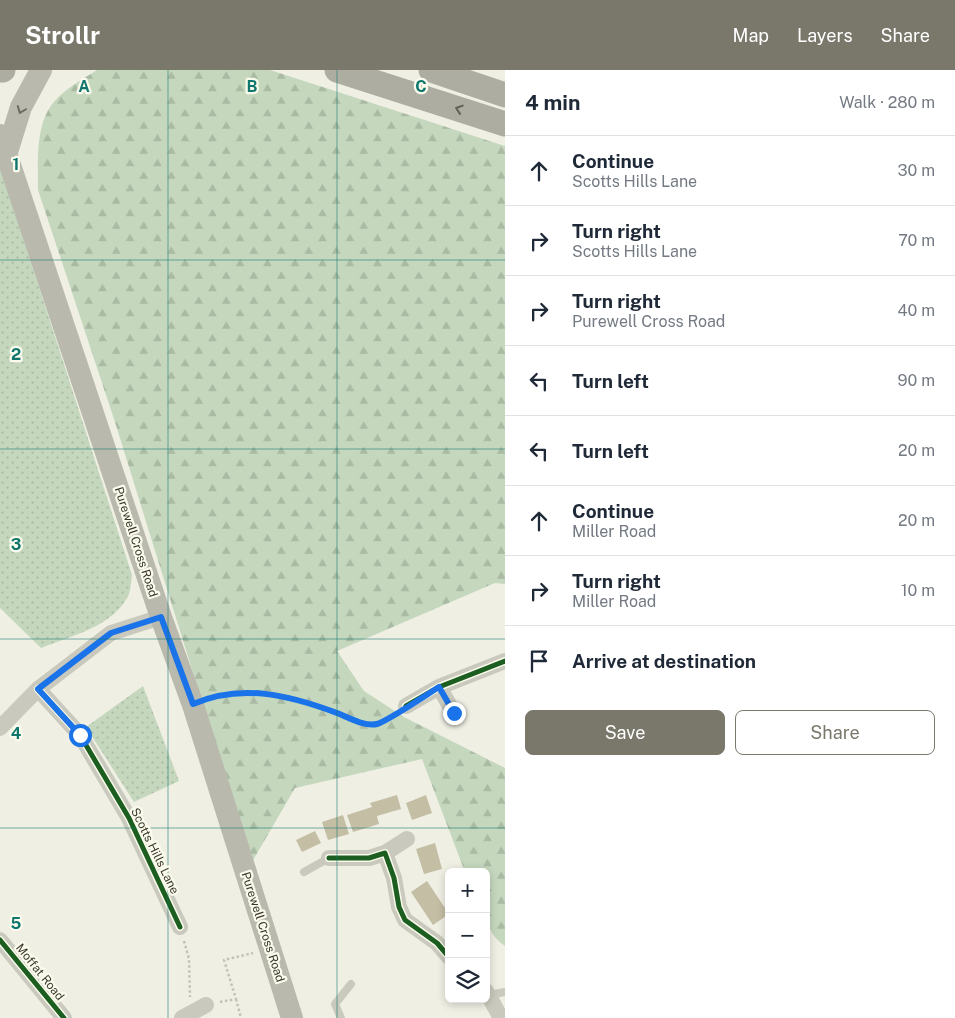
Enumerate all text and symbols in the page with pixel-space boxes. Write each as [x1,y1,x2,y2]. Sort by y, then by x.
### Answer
text: Strollr [25,21,100,49]
text: Map [733,25,769,46]
text: Layers [797,25,853,46]
text: Share [881,25,930,46]
text: A [78,77,90,96]
text: B [247,77,258,96]
text: C [415,77,427,96]
text: 4 min [525,90,580,115]
text: Walk · 280 m [839,93,935,112]
one-way arrow [17,105,27,114]
one-way arrow [455,105,463,115]
text: Continue [572,150,654,172]
text: 1 [13,155,19,174]
icon: ahead [525,157,553,185]
text: 30 m [898,161,935,180]
text: Scotts Hills Lane [572,172,697,191]
text: Turn right [572,220,661,242]
icon: right [525,227,553,255]
text: 70 m [898,231,935,250]
text: Scotts Hills Lane [572,242,697,261]
text: Turn right [572,290,661,312]
icon: right [525,297,553,325]
text: 40 m [897,301,935,320]
text: Purewell Cross Road [572,312,725,331]
text: 2 [11,345,21,364]
icon: left [525,367,553,395]
text: Turn left [572,370,649,392]
text: 90 m [898,371,935,390]
icon: left [525,437,553,465]
text: Turn left [572,440,649,462]
text: 20 m [898,441,935,460]
street label: Purewell Cross Road [112,485,160,599]
text: Continue [572,500,654,522]
icon: ahead [525,507,553,535]
text: 20 m [898,511,935,530]
text: Miller Road [572,522,656,541]
text: 3 [11,535,21,554]
text: Turn right [572,570,661,592]
icon: right [525,577,553,605]
text: 10 m [901,581,935,600]
text: Miller Road [572,592,656,611]
icon: arrive [525,647,553,675]
text: Arrive at destination [572,650,756,672]
route end [443,702,466,725]
button: Save [525,710,725,755]
button: Share [735,710,935,755]
text: 4 [11,724,22,743]
route start [69,724,92,747]
street label: Scotts Hills Lane [128,806,182,896]
map controls [445,868,490,1003]
button: + [445,868,490,913]
street label: Purewell Cross Road [239,870,287,984]
button: − [445,913,490,958]
text: 5 [11,914,22,933]
street label: Moffat Road [13,941,67,1003]
button: layers [445,958,490,1003]

